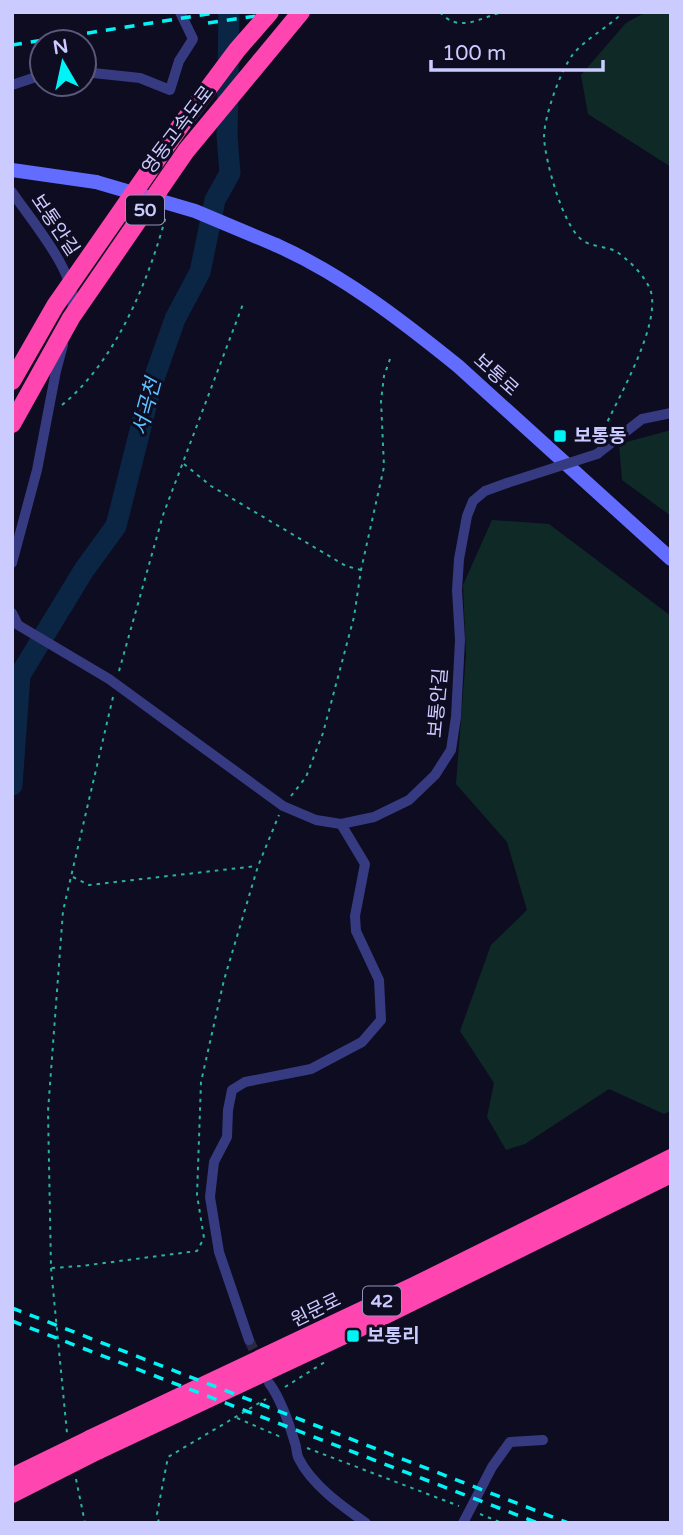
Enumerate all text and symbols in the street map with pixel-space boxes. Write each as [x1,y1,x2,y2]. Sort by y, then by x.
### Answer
north arrow [28,28,98,98]
scale bar [431,28,602,72]
text: N [51,35,70,59]
text: 100 m [442,41,506,66]
street label: 영동고속도로 [138,81,218,179]
street label: 보통안길 [26,190,84,260]
road number: 50 [126,196,164,224]
street label: 보통로 [469,349,523,401]
water label: 서곡천 [127,373,167,438]
place label: 보통동 [574,425,626,447]
marker: 보통동 [552,428,568,444]
street label: 보통안길 [424,667,452,739]
road number: 42 [363,1286,401,1316]
street label: 원문로 [288,1289,344,1331]
place label: 보통리 [367,1325,419,1347]
marker: 보통리 [345,1328,361,1344]

